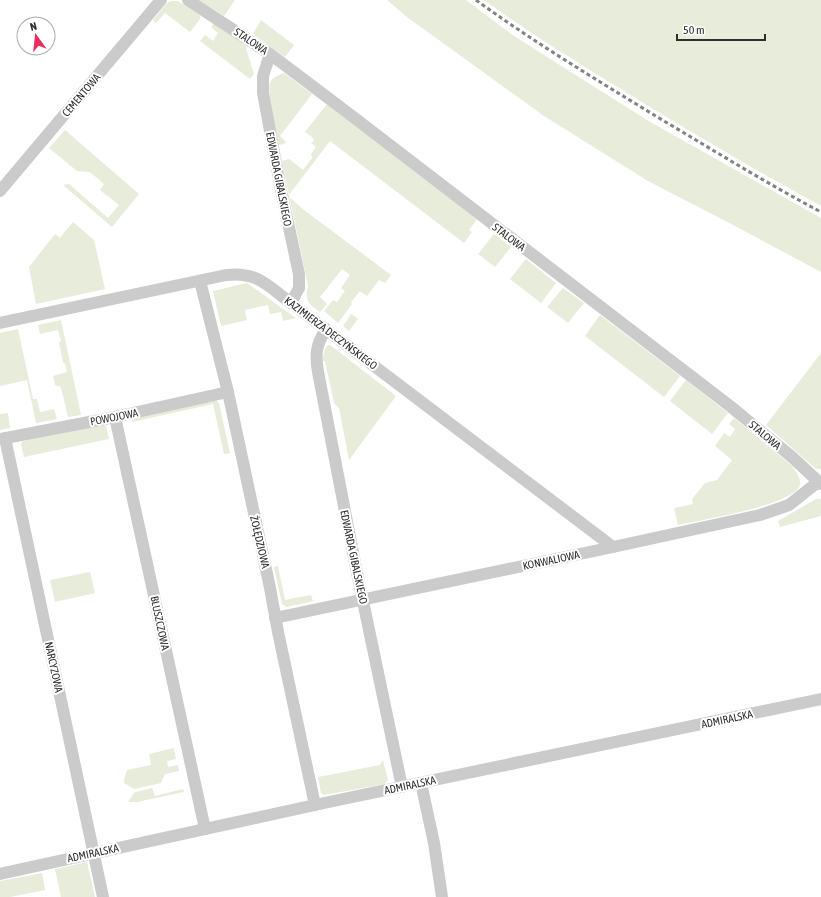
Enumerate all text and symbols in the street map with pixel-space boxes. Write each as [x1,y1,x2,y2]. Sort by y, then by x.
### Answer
north arrow [16,16,56,56]
scale bar [677,16,765,42]
text: N [29,20,38,33]
text: 50 m [683,23,705,37]
street label: STALOWA [232,25,271,57]
street label: CEMENTOWA [60,71,103,119]
street label: EDWARDA GIBALSKIEGO [264,131,294,227]
street label: STALOWA [490,221,528,254]
street label: KAZIMIERZA DECZYŃSKIEGO [282,294,380,372]
street label: POWOJOWA [89,406,140,428]
street label: STALOWA [747,418,784,452]
street label: EDWARDA GIBALSKIEGO [338,509,370,605]
street label: ŻOŁĘDZIOWA [248,515,272,570]
street label: KONWALIOWA [522,548,581,572]
street label: BLUSZCZOWA [148,595,172,652]
street label: NARCYZOWA [43,641,65,694]
street label: ADMIRALSKA [700,708,754,730]
street label: ADMIRALSKA [383,774,437,796]
street label: ADMIRALSKA [66,842,120,864]

